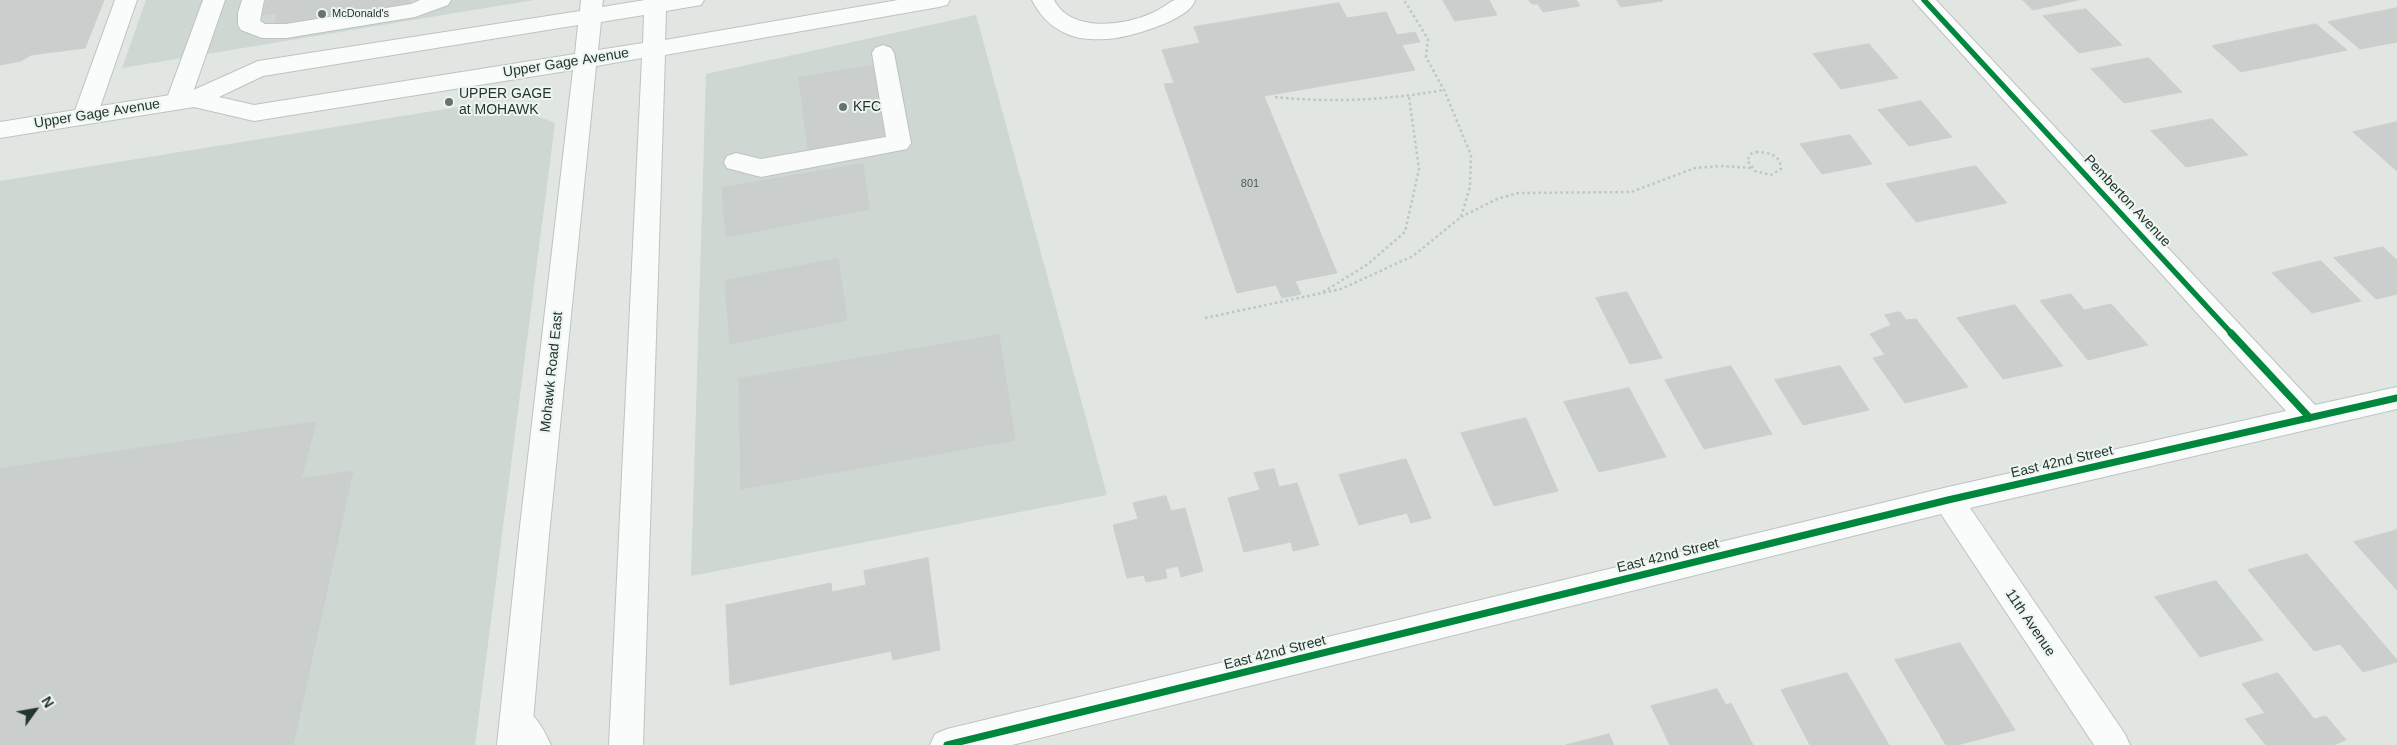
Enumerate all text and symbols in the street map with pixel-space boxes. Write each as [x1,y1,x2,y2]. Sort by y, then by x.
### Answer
place label: McDonald's [332,7,389,21]
marker: McDonald's [316,8,328,20]
street label: Upper Gage Avenue [502,45,630,81]
place label: UPPER GAGE at MOHAWK [459,86,552,118]
street label: Upper Gage Avenue [33,96,161,132]
marker: UPPER GAGE at MOHAWK [443,96,455,108]
place label: KFC [853,99,881,115]
marker: KFC [837,101,849,113]
street label: Pemberton Avenue [2080,152,2174,250]
house number: 801 [1241,177,1259,191]
street label: Mohawk Road East [537,311,567,433]
street label: East 42nd Street [2009,442,2115,482]
street label: East 42nd Street [1615,535,1721,577]
street label: 11th Avenue [2001,586,2059,660]
street label: East 42nd Street [1222,632,1328,674]
north arrow [10,685,60,735]
text: N [38,694,57,711]

